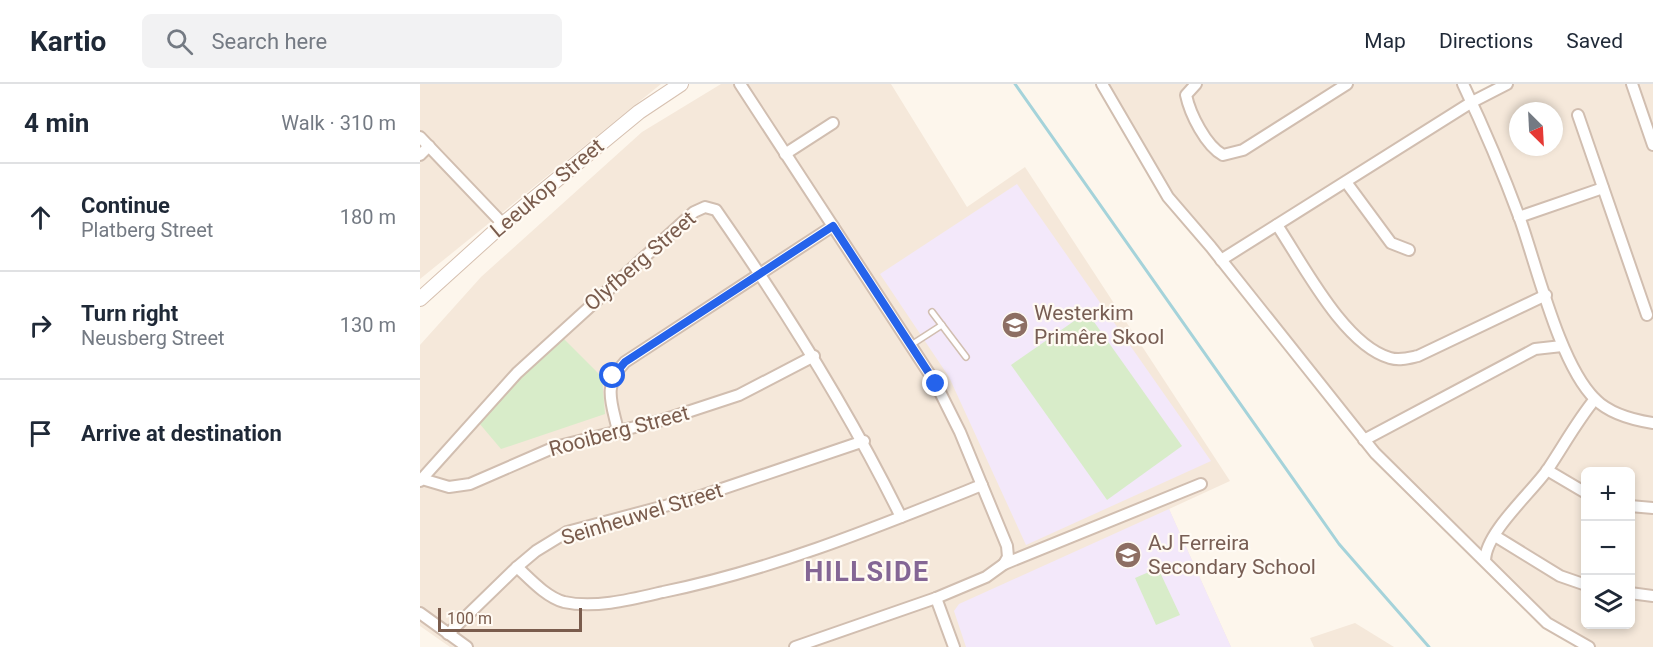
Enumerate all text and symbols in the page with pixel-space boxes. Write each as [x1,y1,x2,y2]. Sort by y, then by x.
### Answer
search box [142,14,562,68]
text: Kartio [30,25,106,58]
icon: search [163,25,196,58]
text: Search here [211,29,327,54]
text: Map [1364,29,1406,53]
text: Directions [1439,29,1533,53]
text: Saved [1566,29,1623,53]
north arrow [1509,102,1563,156]
text: 4 min [24,108,89,138]
text: Walk · 310 m [281,111,396,135]
street label: Leeukop Street [486,134,609,242]
text: Continue [81,193,170,218]
icon: ahead [24,201,57,234]
text: 180 m [340,205,396,229]
street label: Olyfberg Street [580,206,700,316]
text: Platberg Street [81,218,213,242]
text: Turn right [81,301,178,326]
place label: Westerkim Primêre Skool [1034,301,1164,349]
icon: right [24,309,57,342]
school or university icon: Westerkim Primêre Skool [1000,310,1030,340]
text: 130 m [340,313,396,337]
text: Neusberg Street [81,326,225,350]
route start [599,362,625,388]
route end [922,370,948,396]
street label: Rooiberg Street [546,401,692,461]
icon: arrive [24,417,57,450]
text: Arrive at destination [81,421,282,446]
map controls [1581,467,1635,629]
button: + [1581,467,1635,521]
street label: Seinheuwel Street [559,478,726,550]
button: − [1581,521,1635,575]
place label: AJ Ferreira Secondary School [1148,531,1316,579]
school or university icon: AJ Ferreira Secondary School [1113,540,1143,570]
district label: HILLSIDE [804,556,930,588]
button: layers [1581,575,1635,629]
scale bar [438,605,582,632]
text: 100 m [447,609,492,628]

